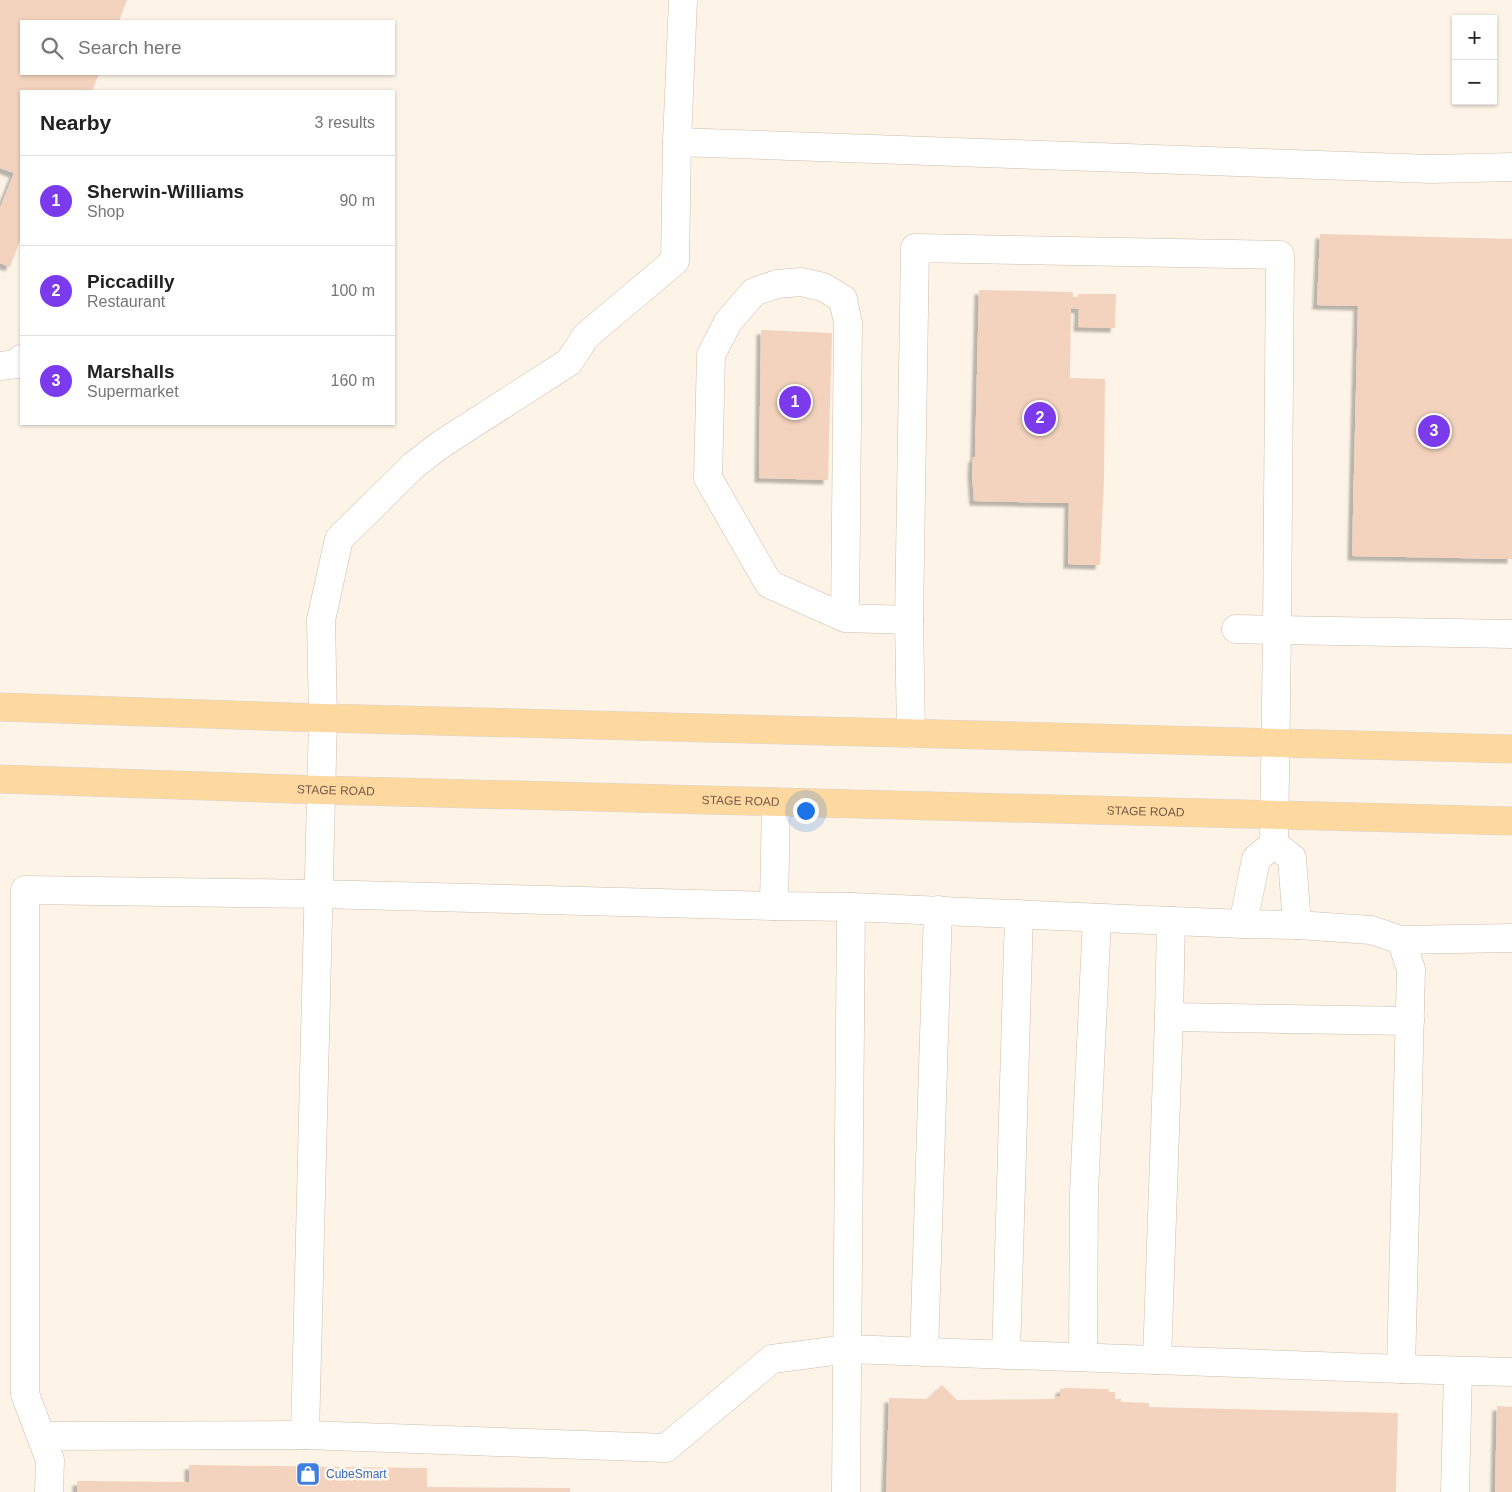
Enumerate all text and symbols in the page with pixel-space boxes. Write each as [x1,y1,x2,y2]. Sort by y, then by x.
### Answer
map controls [1452,15,1497,105]
button: + [1452,15,1497,60]
search box [20,20,395,75]
icon: search [38,34,66,62]
text: Search here [78,37,182,58]
button: − [1452,60,1497,105]
text: Nearby [40,111,111,134]
text: 3 results [315,114,375,131]
text: Sherwin-Williams [87,181,244,202]
text: 1 [52,192,60,209]
text: 90 m [339,192,375,209]
text: Shop [87,203,124,220]
text: Piccadilly [87,271,175,292]
text: 2 [52,282,60,299]
text: 100 m [331,282,375,299]
text: Restaurant [87,293,165,310]
text: Marshalls [87,361,175,382]
text: 3 [52,372,60,389]
text: 160 m [331,372,375,389]
text: Supermarket [87,383,179,400]
pin: 1 [779,383,811,421]
pin: 2 [1024,399,1056,437]
pin: 3 [1418,412,1450,450]
street label: STAGE ROAD [297,782,375,798]
street label: STAGE ROAD [702,793,780,809]
your location [793,798,819,824]
street label: STAGE ROAD [1106,803,1185,819]
shop icon: CubeSmart [295,1461,321,1487]
place label: CubeSmart [326,1467,387,1481]

